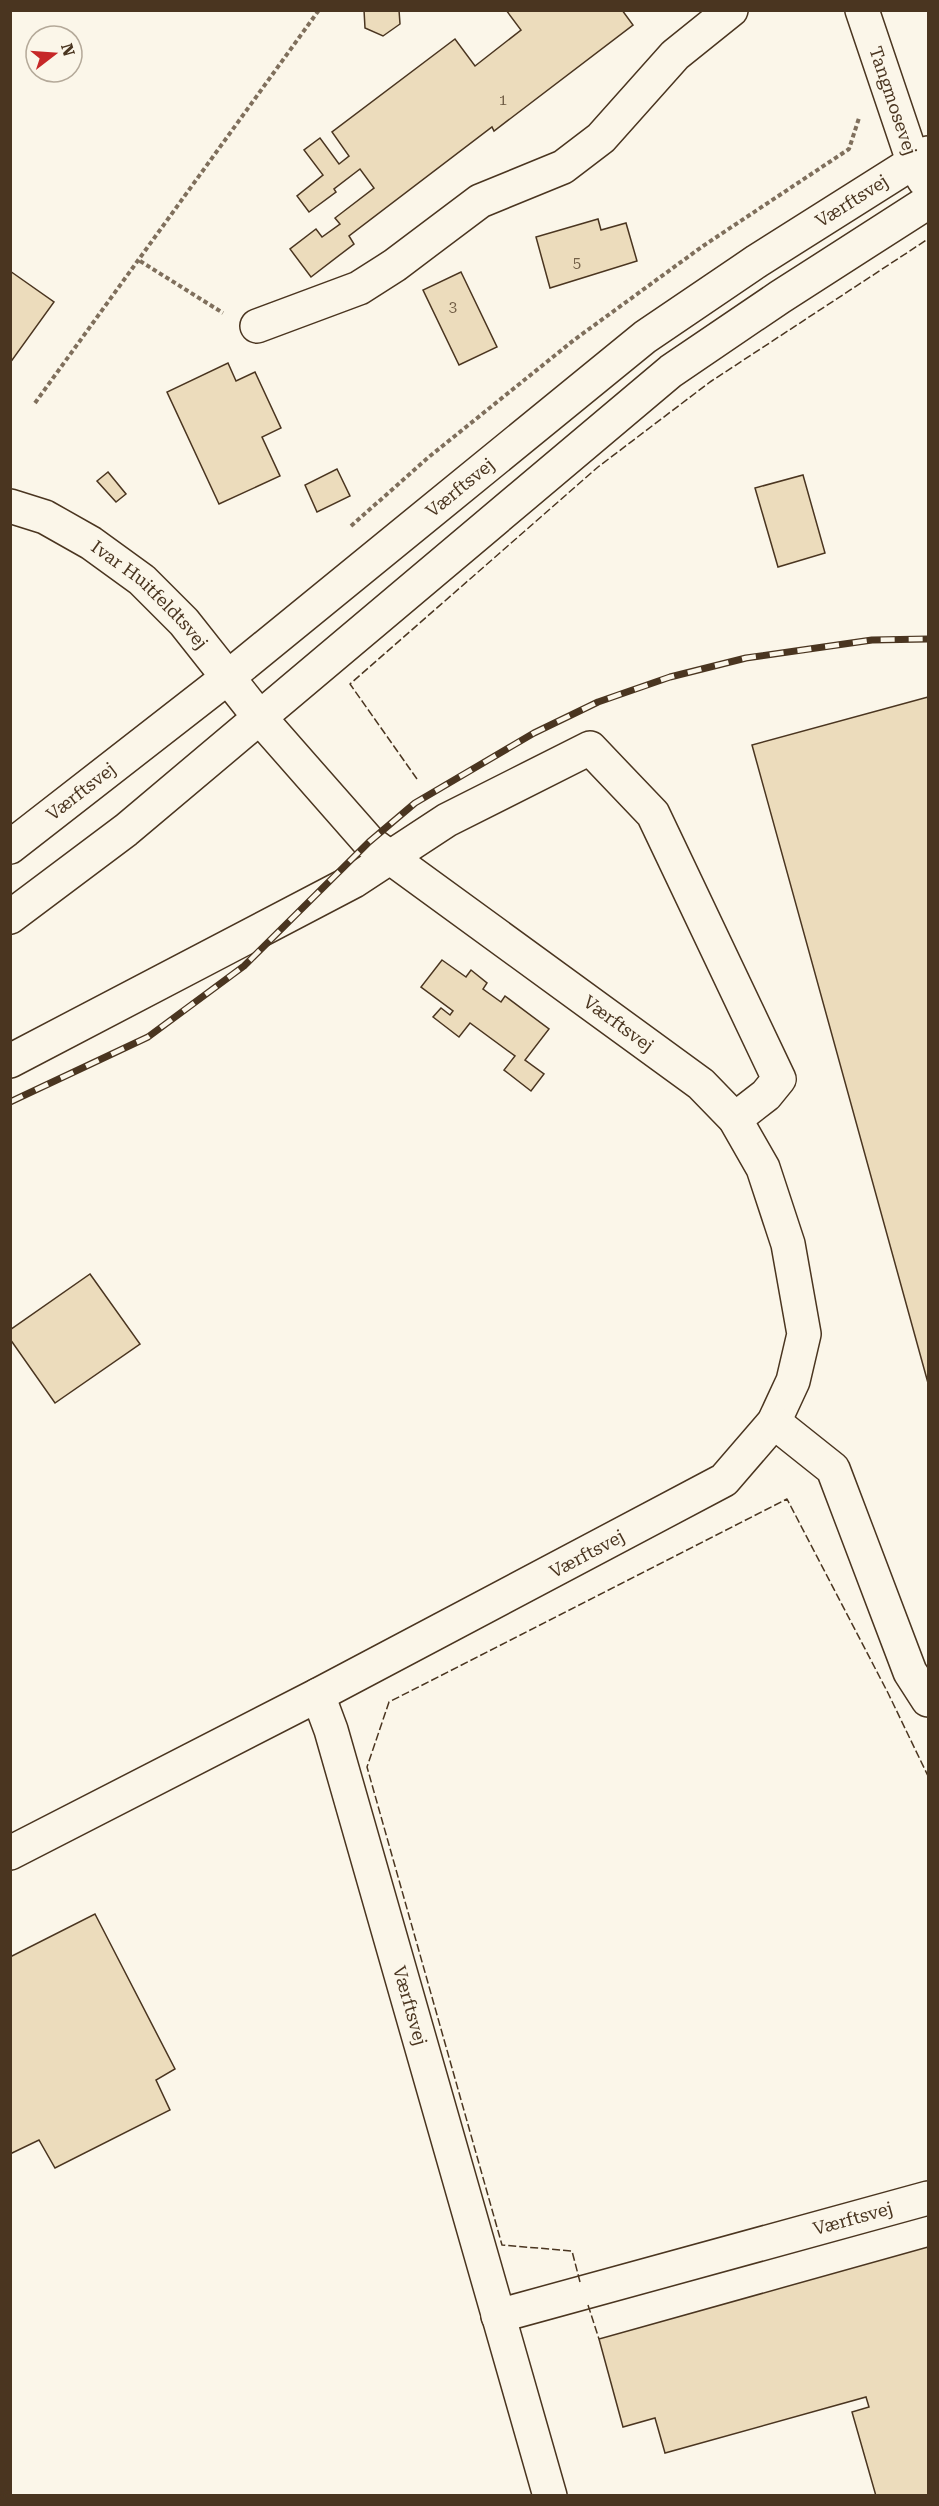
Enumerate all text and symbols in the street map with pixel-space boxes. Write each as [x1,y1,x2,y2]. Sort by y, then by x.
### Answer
north arrow [24,24,84,84]
text: N [57,41,79,58]
street label: Tangmosevej [865,44,921,158]
house number: 1 [499,91,507,109]
street label: Værftsvej [811,170,892,231]
house number: 5 [573,254,581,272]
house number: 3 [449,298,457,316]
street label: Værftsvej [422,453,498,521]
street label: Ivar Huitfeldtsvej [87,536,212,653]
street label: Værftsvej [42,758,119,825]
street label: Værftsvej [579,991,658,1056]
street label: Værftsvej [546,1525,628,1582]
street label: Værftsvej [389,1963,432,2048]
street label: Værftsvej [811,2197,895,2239]

